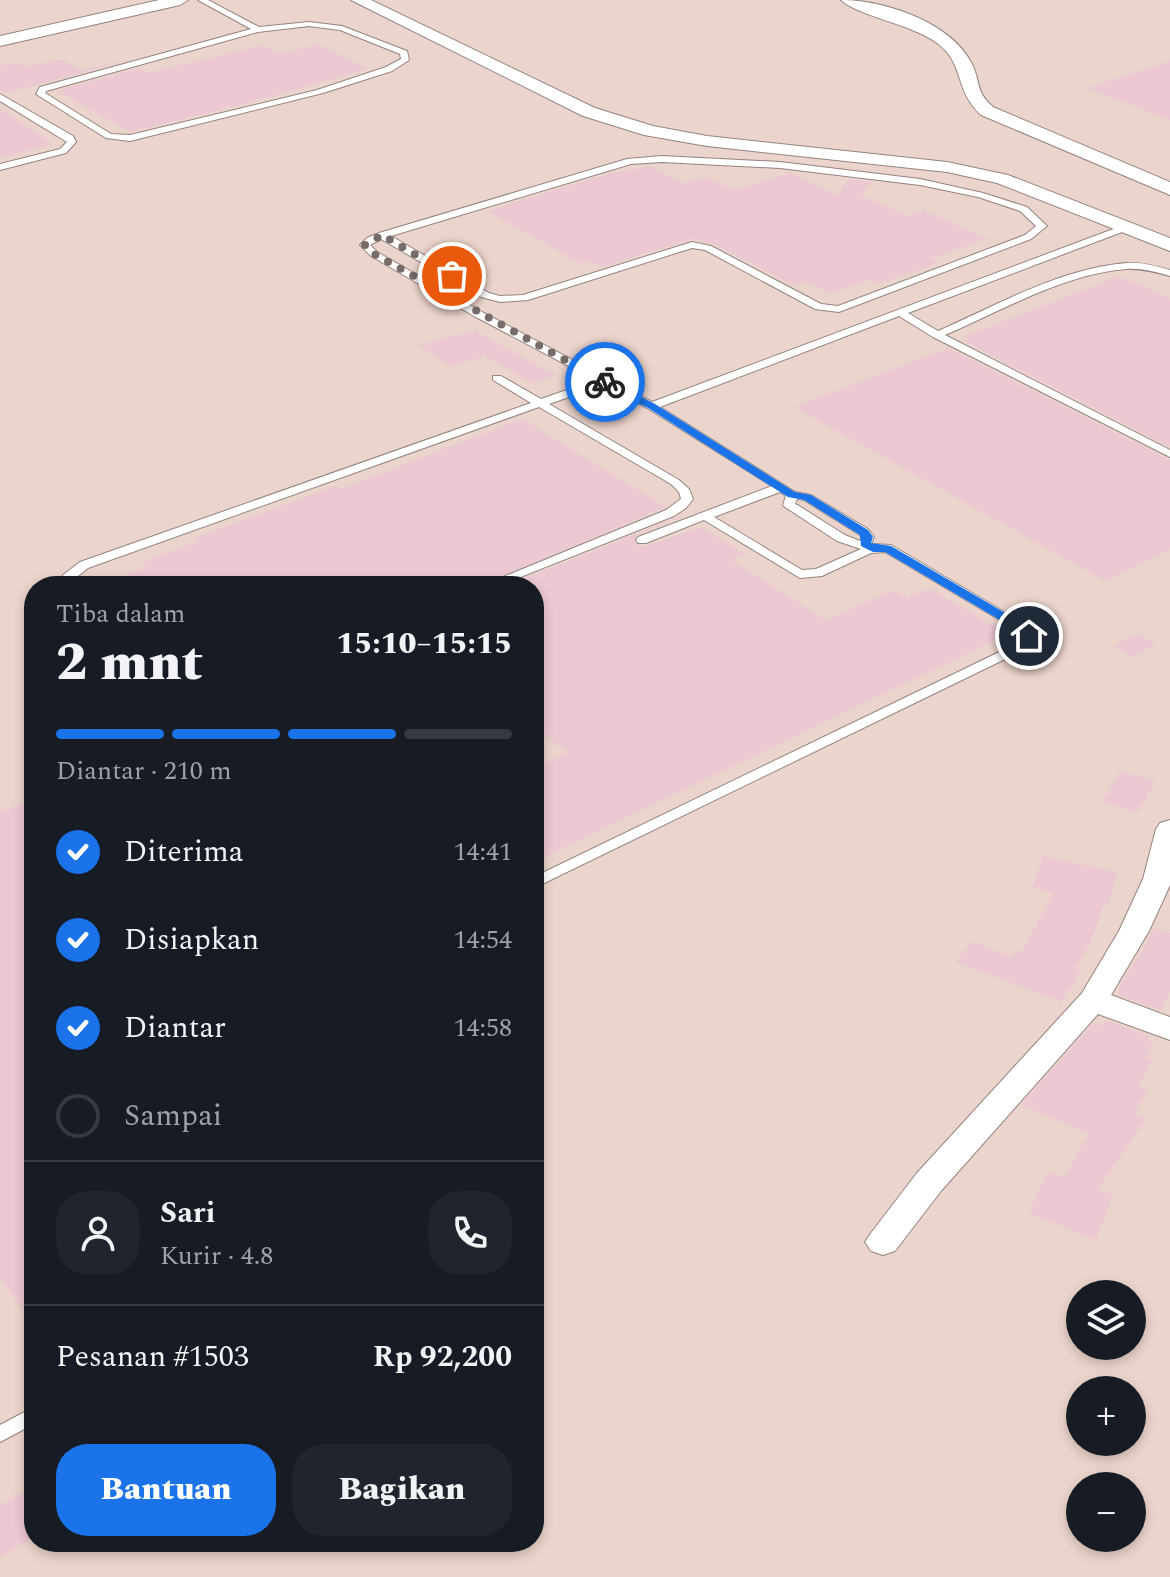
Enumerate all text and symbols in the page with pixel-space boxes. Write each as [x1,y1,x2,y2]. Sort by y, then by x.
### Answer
pin [418,242,486,310]
icon: bag [430,254,474,298]
courier [565,342,645,422]
icon: bike [583,360,627,404]
text: Tiba dalam [56,594,185,634]
pin [995,602,1063,670]
icon: home [1007,614,1051,658]
text: 15:10–15:15 [336,621,512,667]
text: 2 mnt [56,624,203,703]
text: Diantar · 210 m [56,751,232,791]
text: Diterima [124,829,243,875]
icon: check [56,830,100,874]
text: 14:41 [453,832,512,872]
text: Disiapkan [124,917,259,963]
icon: check [56,918,100,962]
text: 14:54 [453,920,512,960]
text: Diantar [124,1005,226,1051]
icon: check [56,1006,100,1050]
text: 14:58 [453,1008,512,1048]
text: Sampai [124,1093,222,1139]
text: Sari [160,1190,216,1236]
button: person [56,1191,140,1275]
button: phone [428,1191,512,1275]
text: Kurir · 4.8 [160,1236,273,1276]
map controls [1066,1280,1146,1552]
button: layers [1066,1280,1146,1360]
text: Pesanan #1503 [56,1334,249,1380]
text: Rp 92,200 [373,1334,512,1380]
button: + [1066,1376,1146,1456]
button: Bantuan [56,1444,276,1536]
button: Bagikan [292,1444,512,1536]
button: − [1066,1472,1146,1552]

